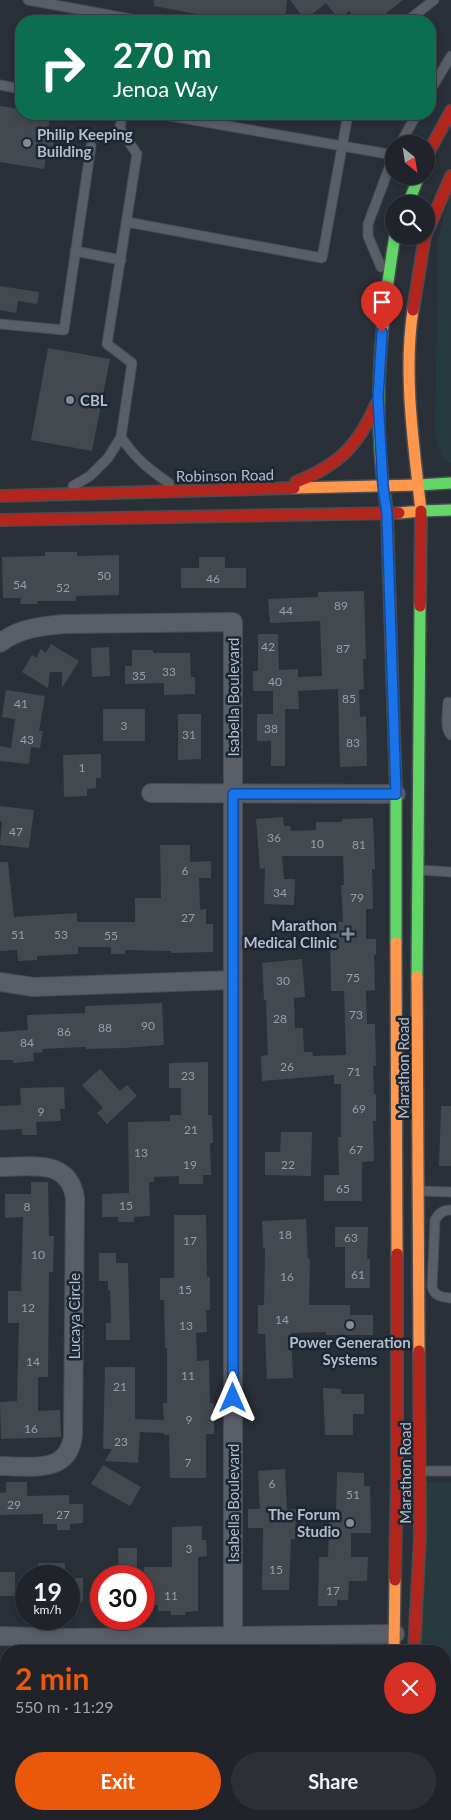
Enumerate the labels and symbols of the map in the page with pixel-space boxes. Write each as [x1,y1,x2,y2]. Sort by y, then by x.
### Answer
place label: Philip Keeping Building [37,125,133,160]
north arrow [385,135,435,185]
marker: Philip Keeping Building [21,137,33,149]
pin [361,281,403,332]
place label: CBL [80,391,108,409]
marker: CBL [64,394,76,406]
street label: Robinson Road [176,465,274,485]
house number: 50 [97,568,111,583]
house number: 46 [206,571,220,586]
house number: 54 [13,577,27,592]
house number: 52 [56,580,70,595]
house number: 89 [334,598,348,613]
house number: 44 [279,603,293,618]
street label: Isabella Boulevard [224,638,242,756]
house number: 42 [261,639,275,654]
house number: 87 [336,641,350,656]
house number: 33 [162,664,176,679]
house number: 35 [132,668,146,683]
house number: 40 [268,674,282,689]
house number: 85 [342,691,356,706]
house number: 41 [14,696,28,711]
house number: 3 [121,718,128,733]
house number: 38 [264,721,278,736]
house number: 31 [182,727,196,742]
house number: 43 [20,732,34,747]
house number: 83 [346,735,360,750]
house number: 1 [79,760,86,775]
house number: 47 [9,824,23,839]
house number: 36 [267,830,281,845]
house number: 10 [310,836,324,851]
house number: 81 [352,837,366,852]
house number: 6 [182,863,189,878]
house number: 34 [273,885,287,900]
house number: 79 [350,890,364,905]
house number: 27 [181,910,195,925]
place label: Marathon Medical Clinic [244,916,337,951]
house number: 51 [11,927,25,942]
house number: 53 [54,927,68,942]
marker: Marathon Medical Clinic [341,927,355,941]
house number: 55 [104,928,118,943]
house number: 75 [346,970,360,985]
house number: 30 [276,973,290,988]
house number: 73 [349,1007,363,1022]
house number: 28 [273,1011,287,1026]
street label: Marathon Road [394,1017,412,1119]
house number: 90 [141,1018,155,1033]
house number: 88 [98,1020,112,1035]
house number: 86 [57,1024,71,1039]
house number: 84 [20,1035,34,1050]
house number: 26 [280,1059,294,1074]
house number: 71 [347,1064,361,1079]
house number: 23 [181,1068,195,1083]
house number: 69 [352,1101,366,1116]
house number: 9 [38,1104,45,1119]
house number: 21 [184,1122,198,1137]
house number: 67 [349,1142,363,1157]
house number: 13 [134,1145,148,1160]
house number: 19 [183,1157,197,1172]
house number: 22 [281,1157,295,1172]
house number: 65 [336,1181,350,1196]
house number: 15 [119,1198,133,1213]
house number: 8 [24,1199,31,1214]
house number: 18 [278,1227,292,1242]
house number: 63 [344,1230,358,1245]
house number: 17 [183,1233,197,1248]
house number: 10 [31,1247,45,1262]
house number: 61 [351,1267,365,1282]
house number: 16 [280,1269,294,1284]
street label: Lucaya Circle [65,1273,83,1359]
house number: 15 [178,1282,192,1297]
house number: 12 [21,1300,35,1315]
house number: 14 [275,1312,289,1327]
house number: 13 [179,1318,193,1333]
marker: Power Generation Systems [344,1319,356,1331]
place label: Power Generation Systems [289,1333,411,1368]
house number: 14 [26,1354,40,1369]
house number: 11 [181,1368,195,1383]
position arrow [206,1371,258,1423]
house number: 21 [113,1379,127,1394]
house number: 9 [186,1412,193,1427]
house number: 16 [24,1421,38,1436]
street label: Marathon Road [396,1422,414,1524]
house number: 23 [114,1434,128,1449]
street label: Isabella Boulevard [224,1444,242,1562]
house number: 7 [185,1455,192,1470]
house number: 6 [269,1476,276,1491]
house number: 51 [346,1487,360,1502]
house number: 29 [7,1497,21,1512]
place label: The Forum Studio [268,1505,340,1540]
house number: 27 [56,1507,70,1522]
marker: The Forum Studio [344,1517,356,1529]
house number: 3 [186,1541,193,1556]
house number: 15 [269,1562,283,1577]
speed limit sign: 30 [90,1565,155,1630]
house number: 17 [326,1583,340,1598]
house number: 11 [164,1588,178,1603]

